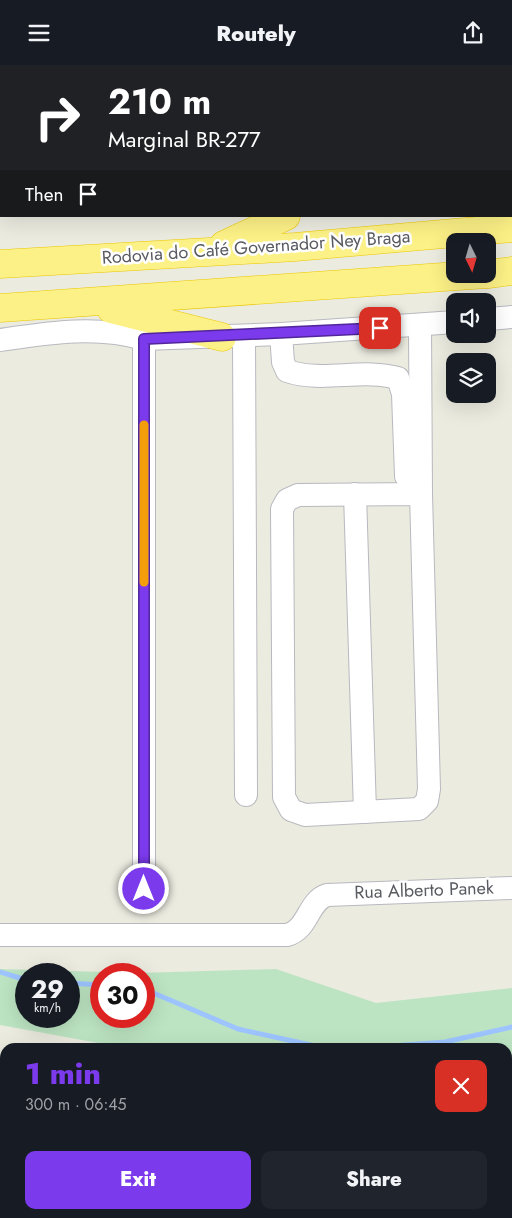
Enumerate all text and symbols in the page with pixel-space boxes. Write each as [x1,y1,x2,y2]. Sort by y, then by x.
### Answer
text: Routely [216,17,296,49]
icon: menu [25,19,53,47]
icon: share [459,19,487,47]
text: 210 m [108,77,211,127]
icon: right [25,85,90,150]
text: Marginal BR-277 [108,123,261,155]
icon: arrive [74,180,102,208]
text: Then [25,181,64,208]
street label: Rodovia do Café Governador Ney Braga [101,223,411,271]
north arrow [446,233,496,283]
map controls [446,233,496,403]
button: sound [446,293,496,343]
pin [359,307,401,349]
icon: arrive [366,314,394,342]
button: layers [446,353,496,403]
position arrow [117,862,169,914]
street label: Rua Alberto Panek [354,875,494,905]
speed limit sign: 30 [90,963,155,1028]
text: 29 [31,971,64,1007]
text: km/h [34,999,61,1017]
text: 1 min [25,1052,101,1095]
button: close [435,1060,487,1112]
text: 300 m · 06:45 [25,1093,127,1116]
button: Exit [25,1151,251,1209]
button: Share [261,1151,487,1209]

